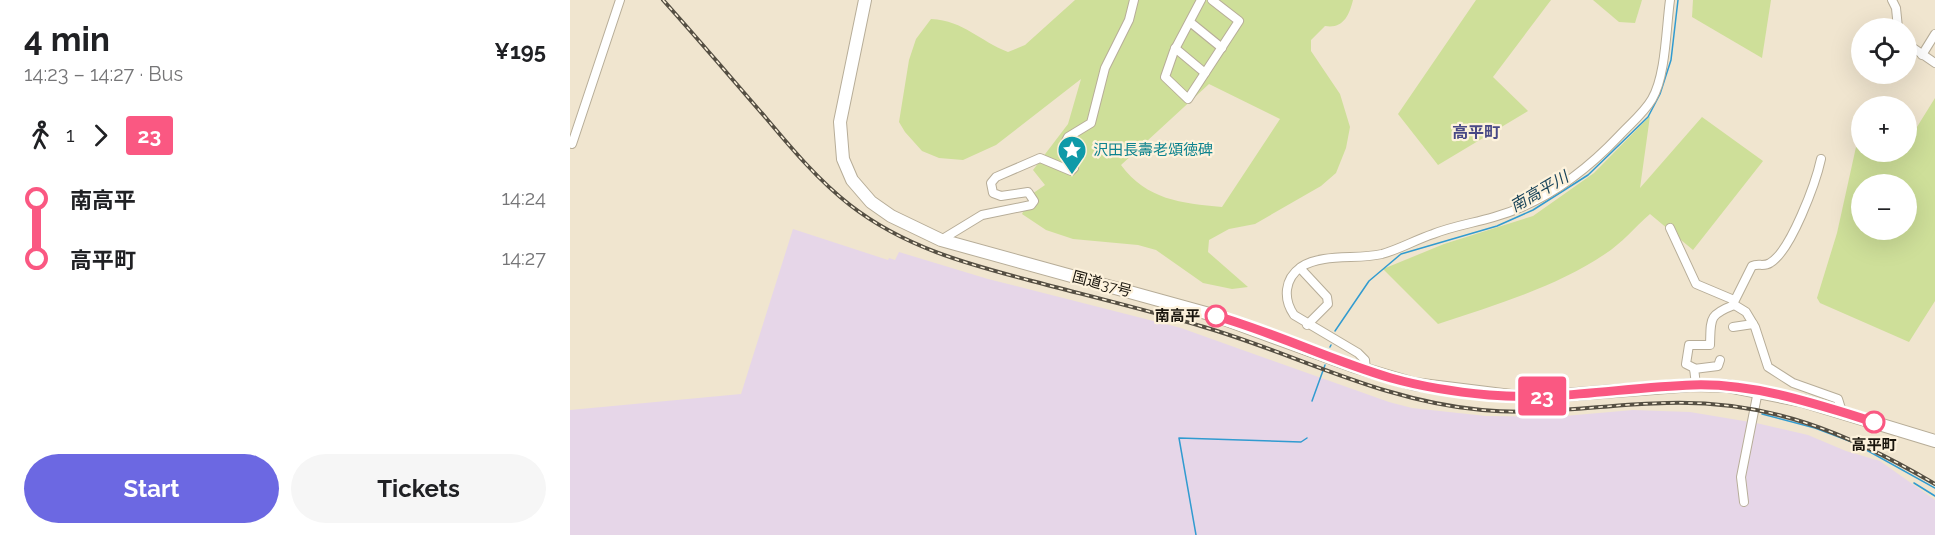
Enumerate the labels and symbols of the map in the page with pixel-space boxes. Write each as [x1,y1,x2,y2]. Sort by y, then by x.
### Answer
district label: 高平町 [1452,123,1500,142]
place icon: 沢田長壽老頌徳碑 [1056,134,1088,176]
place label: 沢田長壽老頌徳碑 [1093,141,1213,159]
water label: 南高平川 [1507,166,1573,216]
street label: 国道37号 [1070,267,1134,301]
marker: 南高平 [1205,305,1227,327]
place label: 南高平 [1155,307,1200,325]
line badge: 23 [1515,376,1569,416]
marker: 高平町 [1863,411,1885,433]
place label: 高平町 [1851,436,1897,454]

